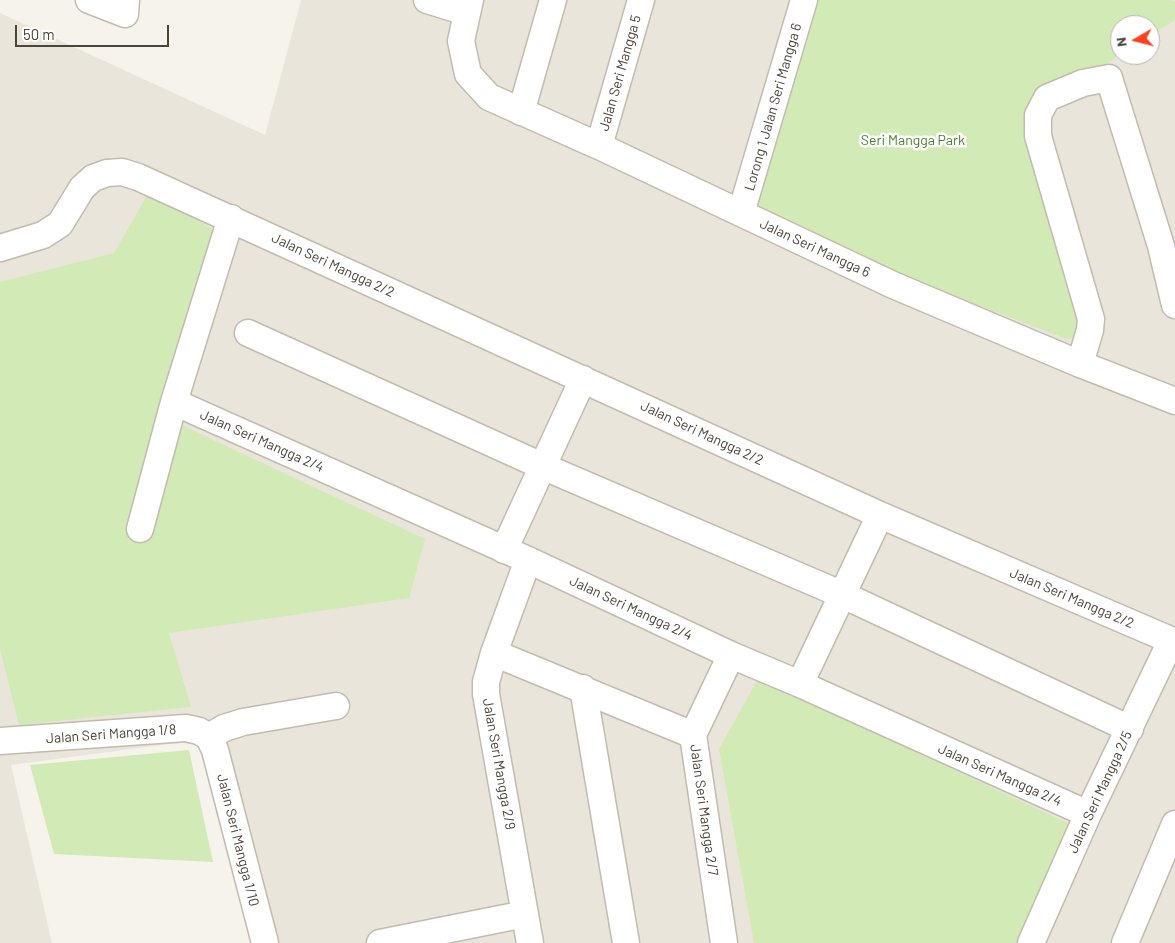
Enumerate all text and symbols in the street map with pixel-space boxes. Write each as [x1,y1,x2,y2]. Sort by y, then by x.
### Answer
street label: Jalan Seri Mangga 5 [595,13,645,133]
scale bar [18,15,171,47]
north arrow [1110,15,1160,65]
street label: Lorong 1 Jalan Seri Mangga 6 [741,21,805,193]
text: 50 m [23,25,55,43]
text: N [1112,36,1130,48]
park label: Seri Mangga Park [861,132,965,148]
street label: Jalan Seri Mangga 6 [757,215,873,281]
street label: Jalan Seri Mangga 2/2 [269,229,397,301]
street label: Jalan Seri Mangga 2/2 [638,397,766,469]
street label: Jalan Seri Mangga 2/4 [198,406,326,476]
street label: Jalan Seri Mangga 2/2 [1007,564,1137,632]
street label: Jalan Seri Mangga 2/4 [567,572,695,644]
street label: Jalan Seri Mangga 2/9 [479,697,519,831]
street label: Jalan Seri Mangga 1/8 [45,721,177,747]
street label: Jalan Seri Mangga 2/5 [1064,728,1136,856]
street label: Jalan Seri Mangga 2/4 [936,740,1064,810]
street label: Jalan Seri Mangga 2/7 [686,743,722,877]
street label: Jalan Seri Mangga 1/10 [213,772,263,908]

